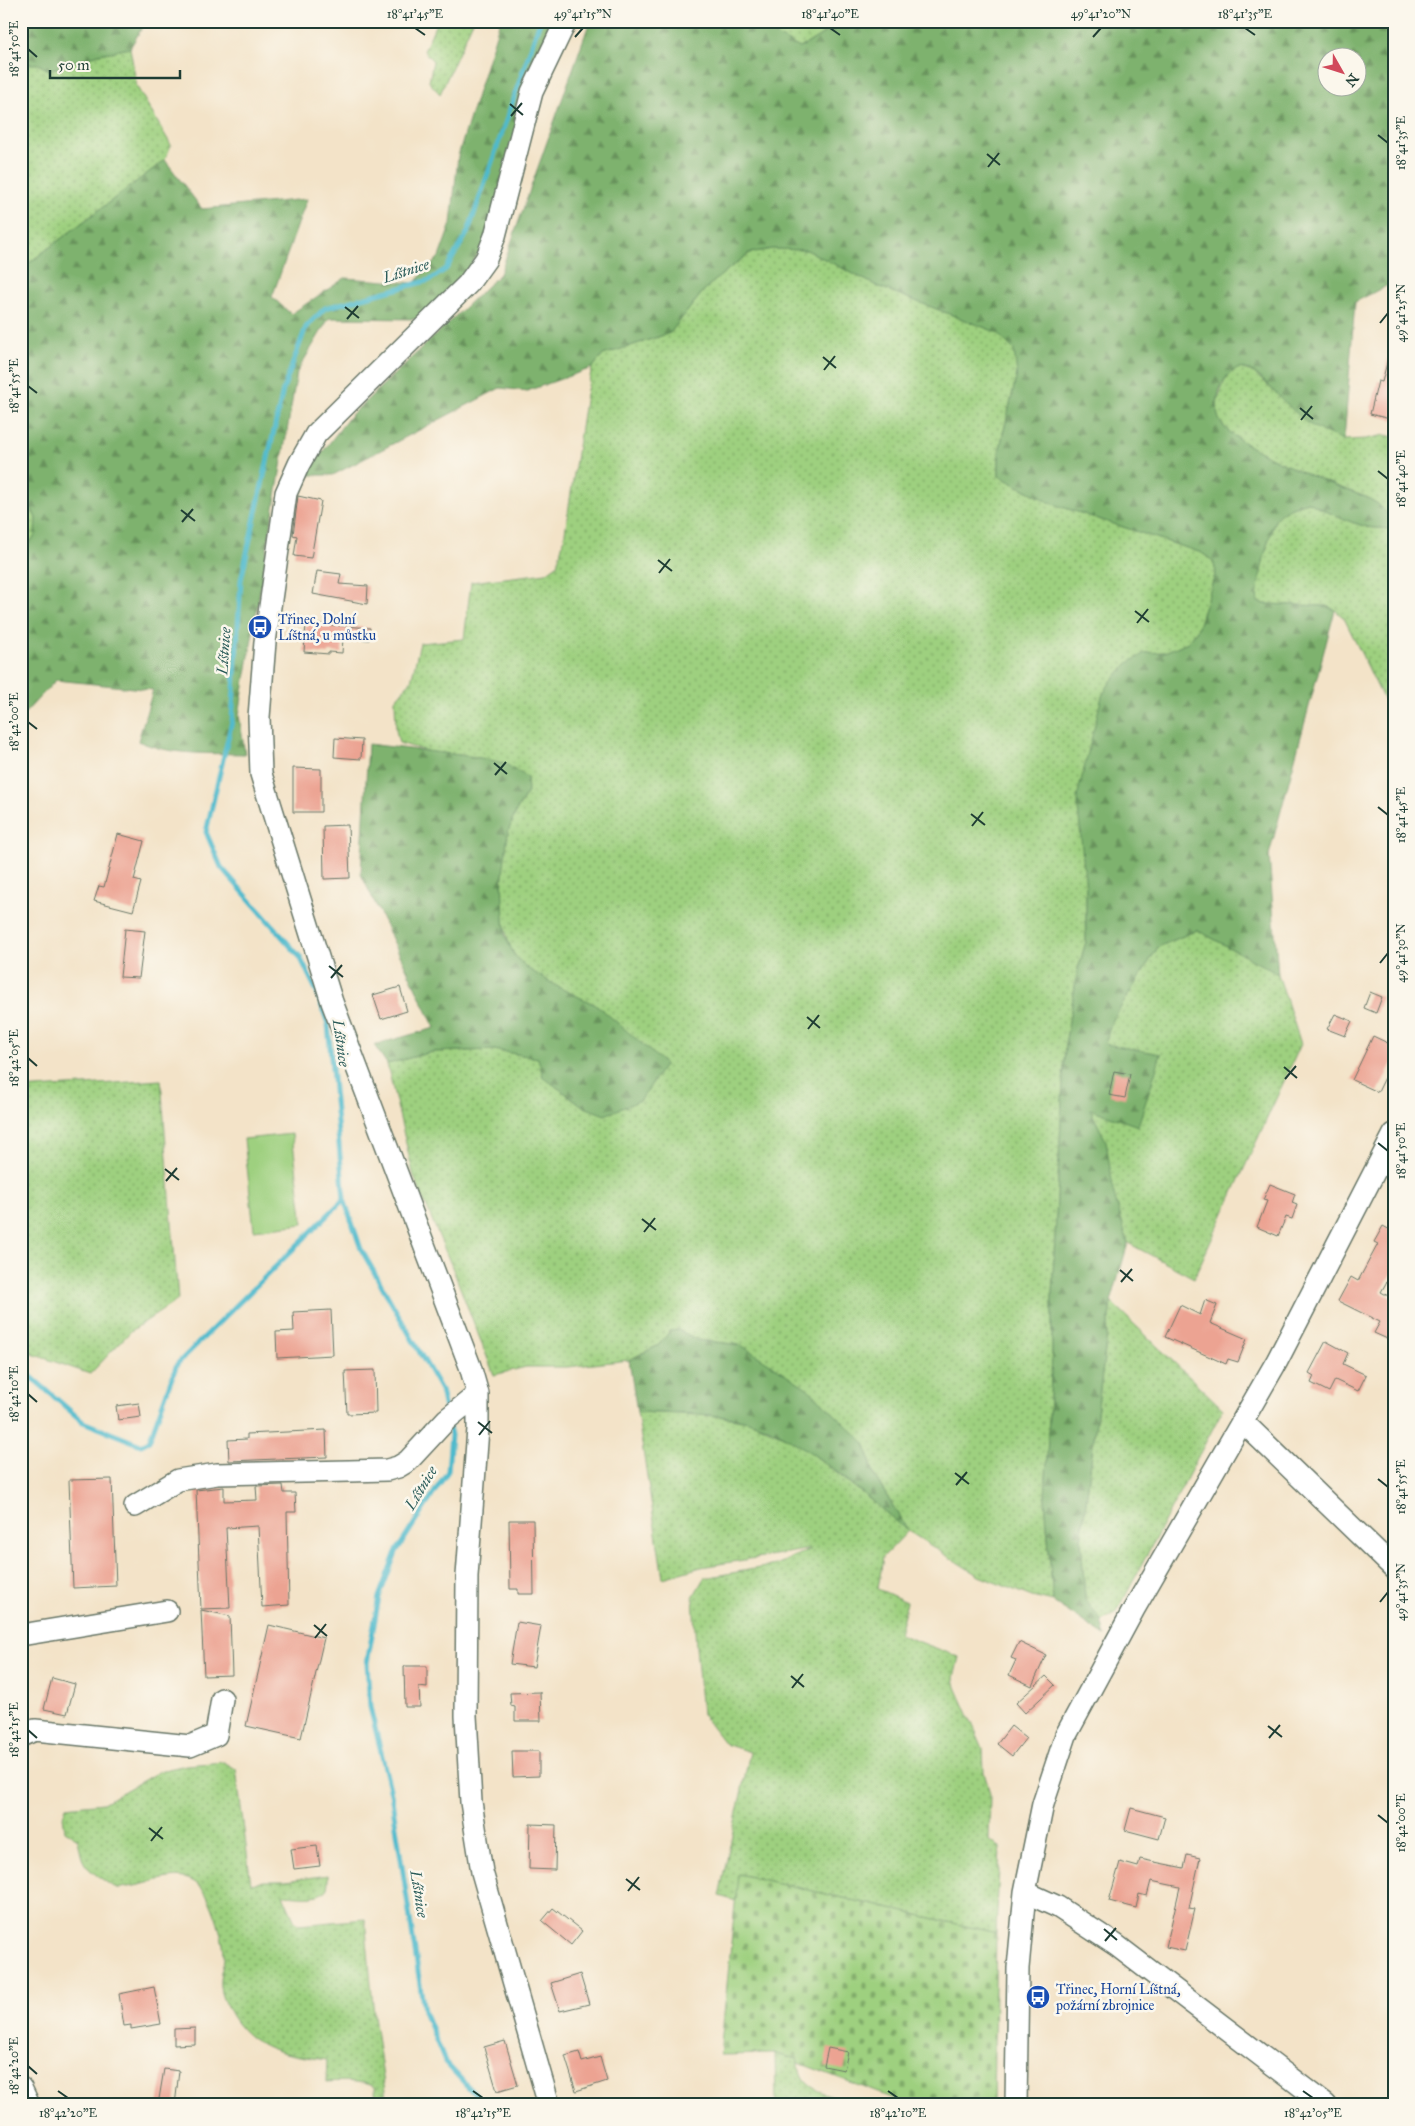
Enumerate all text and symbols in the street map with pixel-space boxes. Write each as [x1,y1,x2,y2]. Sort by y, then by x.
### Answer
text: 18°41'45"E [387,7,444,21]
text: 49°41'15"N [554,7,612,21]
text: 18°41'40"E [801,7,859,21]
text: 49°41'20"N [1071,7,1131,21]
text: 18°41'35"E [1218,7,1273,21]
text: 18°41'50"E [7,20,21,77]
scale bar [50,48,180,80]
north arrow [1318,48,1368,98]
text: 50 m [58,56,90,74]
text: N [1341,70,1362,90]
text: 18°41'35"E [1394,115,1408,170]
water label: Líštnice [380,255,432,287]
text: 49°41'25"N [1394,283,1408,343]
text: 18°41'55"E [7,358,21,414]
text: 18°41'40"E [1394,450,1408,508]
place label: Třinec, Dolní Líštná, u můstku [278,611,377,644]
bus stop icon: Třinec, Dolní Líštná, u můstku [247,614,273,640]
water label: Líštnice [213,626,235,676]
text: 18°42'00"E [7,692,21,752]
text: 18°41'45"E [1394,786,1408,843]
text: 49°41'30"N [1394,923,1408,983]
water label: Líštnice [329,1017,353,1068]
text: 18°42'05"E [7,1029,21,1087]
text: 18°41'50"E [1394,1122,1408,1179]
text: 18°42'10"E [7,1365,21,1422]
text: 18°41'55"E [1394,1459,1408,1515]
water label: Líštnice [401,1463,441,1514]
text: 49°41'35"N [1394,1563,1408,1621]
text: 18°42'15"E [7,1702,21,1758]
text: 18°42'00"E [1394,1793,1408,1853]
water label: Líštnice [406,1868,432,1919]
place label: Třinec, Horní Líštná, požární zbrojnice [1055,1981,1181,2014]
bus stop icon: Třinec, Horní Líštná, požární zbrojnice [1025,1984,1051,2010]
text: 18°42'20"E [7,2037,21,2095]
text: 18°42'20"E [39,2106,97,2120]
text: 18°42'15"E [455,2106,511,2120]
text: 18°42'10"E [870,2106,927,2120]
text: 18°42'05"E [1284,2106,1342,2120]

